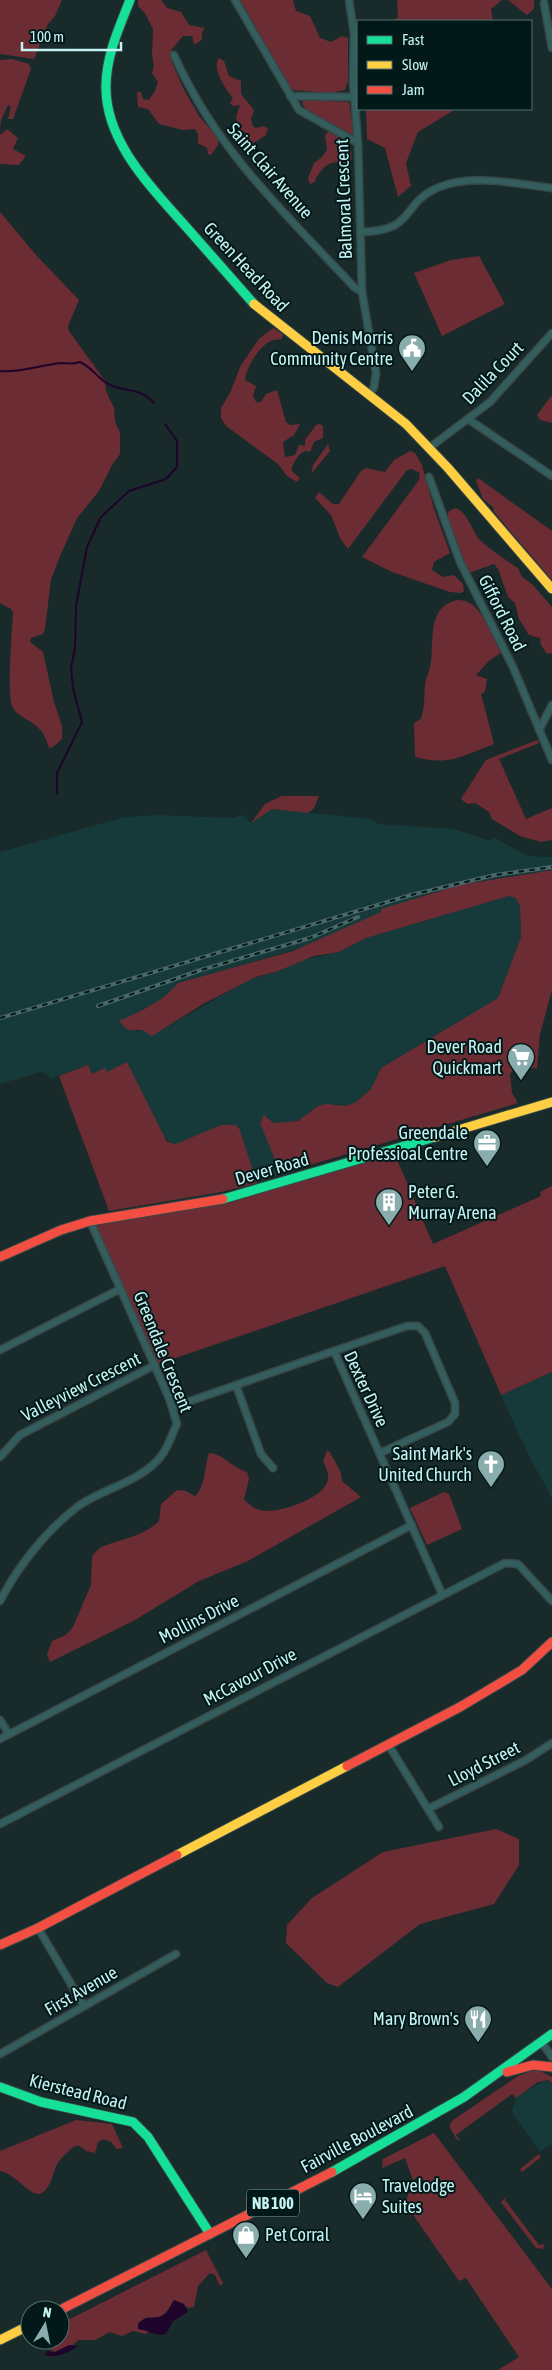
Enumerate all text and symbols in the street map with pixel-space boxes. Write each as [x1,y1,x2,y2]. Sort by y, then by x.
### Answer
scale bar [22,20,121,52]
legend [357,20,532,110]
text: 100 m [30,28,64,45]
text: Fast [402,31,424,48]
text: Slow [402,56,428,73]
text: Jam [402,81,425,98]
street label: Saint Clair Avenue [223,119,317,223]
street label: Balmoral Crescent [331,139,356,260]
street label: Green Head Road [200,218,293,316]
place label: Denis Morris Community Centre [270,327,393,369]
public building icon: Denis Morris Community Centre [397,333,427,372]
street label: Dalila Court [458,337,527,408]
street label: Gifford Road [474,571,531,654]
place label: Dever Road Quickmart [426,1036,502,1078]
supermarket icon: Dever Road Quickmart [506,1042,536,1081]
place label: Greendale Professioal Centre [348,1122,468,1164]
office icon: Greendale Professioal Centre [472,1128,502,1167]
street label: Dever Road [233,1148,311,1189]
place label: Peter G. Murray Arena [408,1181,497,1223]
building icon: Peter G. Murray Arena [374,1187,404,1226]
street label: Greendale Crescent [130,1288,197,1415]
street label: Valleyview Crescent [18,1347,144,1426]
street label: Dexter Drive [340,1348,393,1430]
place label: Saint Mark's United Church [378,1443,472,1485]
church icon: Saint Mark's United Church [476,1449,506,1488]
street label: Mollins Drive [155,1590,242,1648]
street label: McCavour Drive [200,1643,300,1710]
street label: Lloyd Street [444,1737,523,1791]
street label: First Avenue [41,1961,121,2020]
restaurant icon: Mary Brown's [463,2004,493,2043]
place label: Mary Brown's [373,2008,459,2029]
street label: Kierstead Road [27,2069,129,2114]
street label: Fairville Boulevard [297,2100,416,2177]
place label: Travelodge Suites [382,2175,455,2217]
hotel icon: Travelodge Suites [348,2181,378,2220]
road number: NB 100 [247,2190,299,2216]
shop icon: Pet Corral [231,2220,261,2259]
place label: Pet Corral [265,2224,330,2245]
north arrow [20,2300,70,2350]
text: N [42,2304,53,2321]

